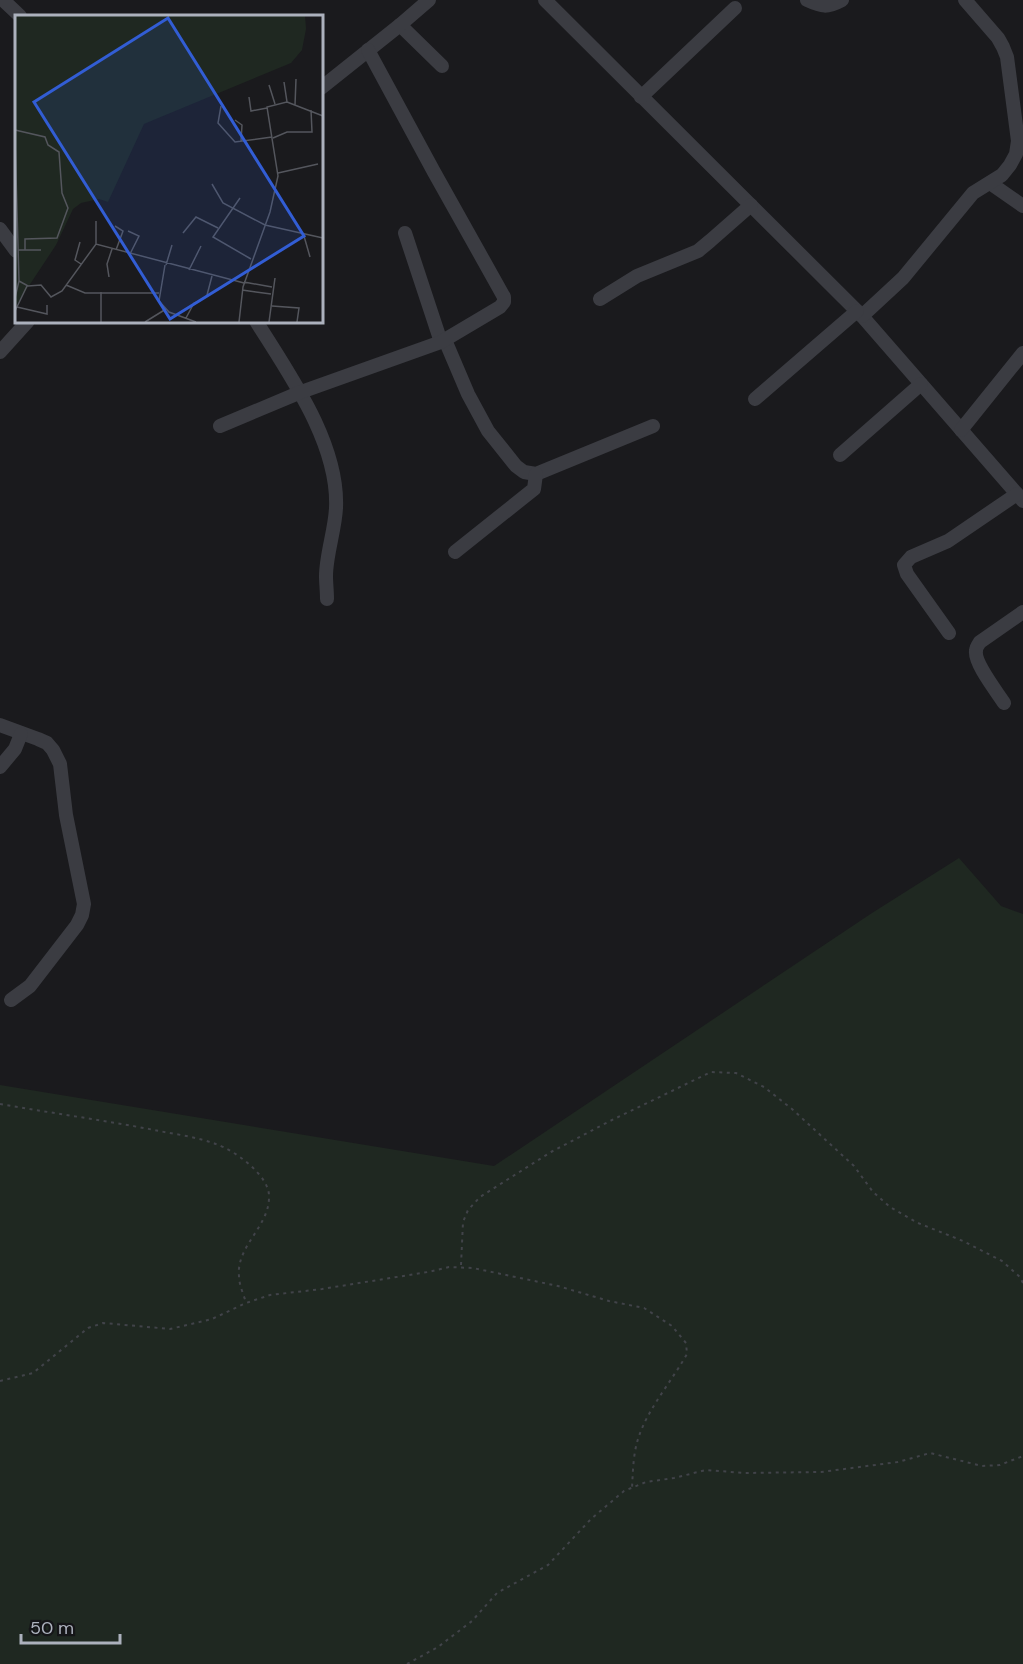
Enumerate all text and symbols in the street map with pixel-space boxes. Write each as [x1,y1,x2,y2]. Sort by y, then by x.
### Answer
inset map [15,15,322,322]
scale bar [21,1607,120,1645]
text: 50 m [30,1616,74,1640]

